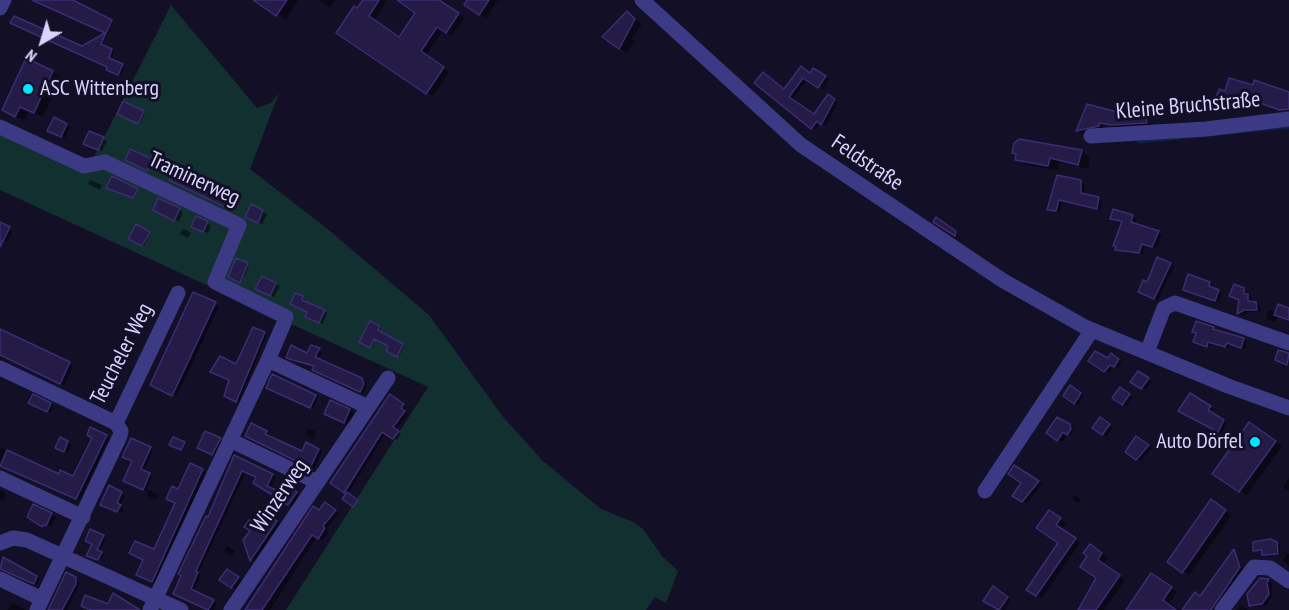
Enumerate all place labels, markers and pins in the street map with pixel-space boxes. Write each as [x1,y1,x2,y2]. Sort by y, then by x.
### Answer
place label: ASC Wittenberg [40,76,159,102]
marker: ASC Wittenberg [21,82,35,96]
place label: Auto Dörfel [1156,429,1243,455]
marker: Auto Dörfel [1248,435,1262,449]

